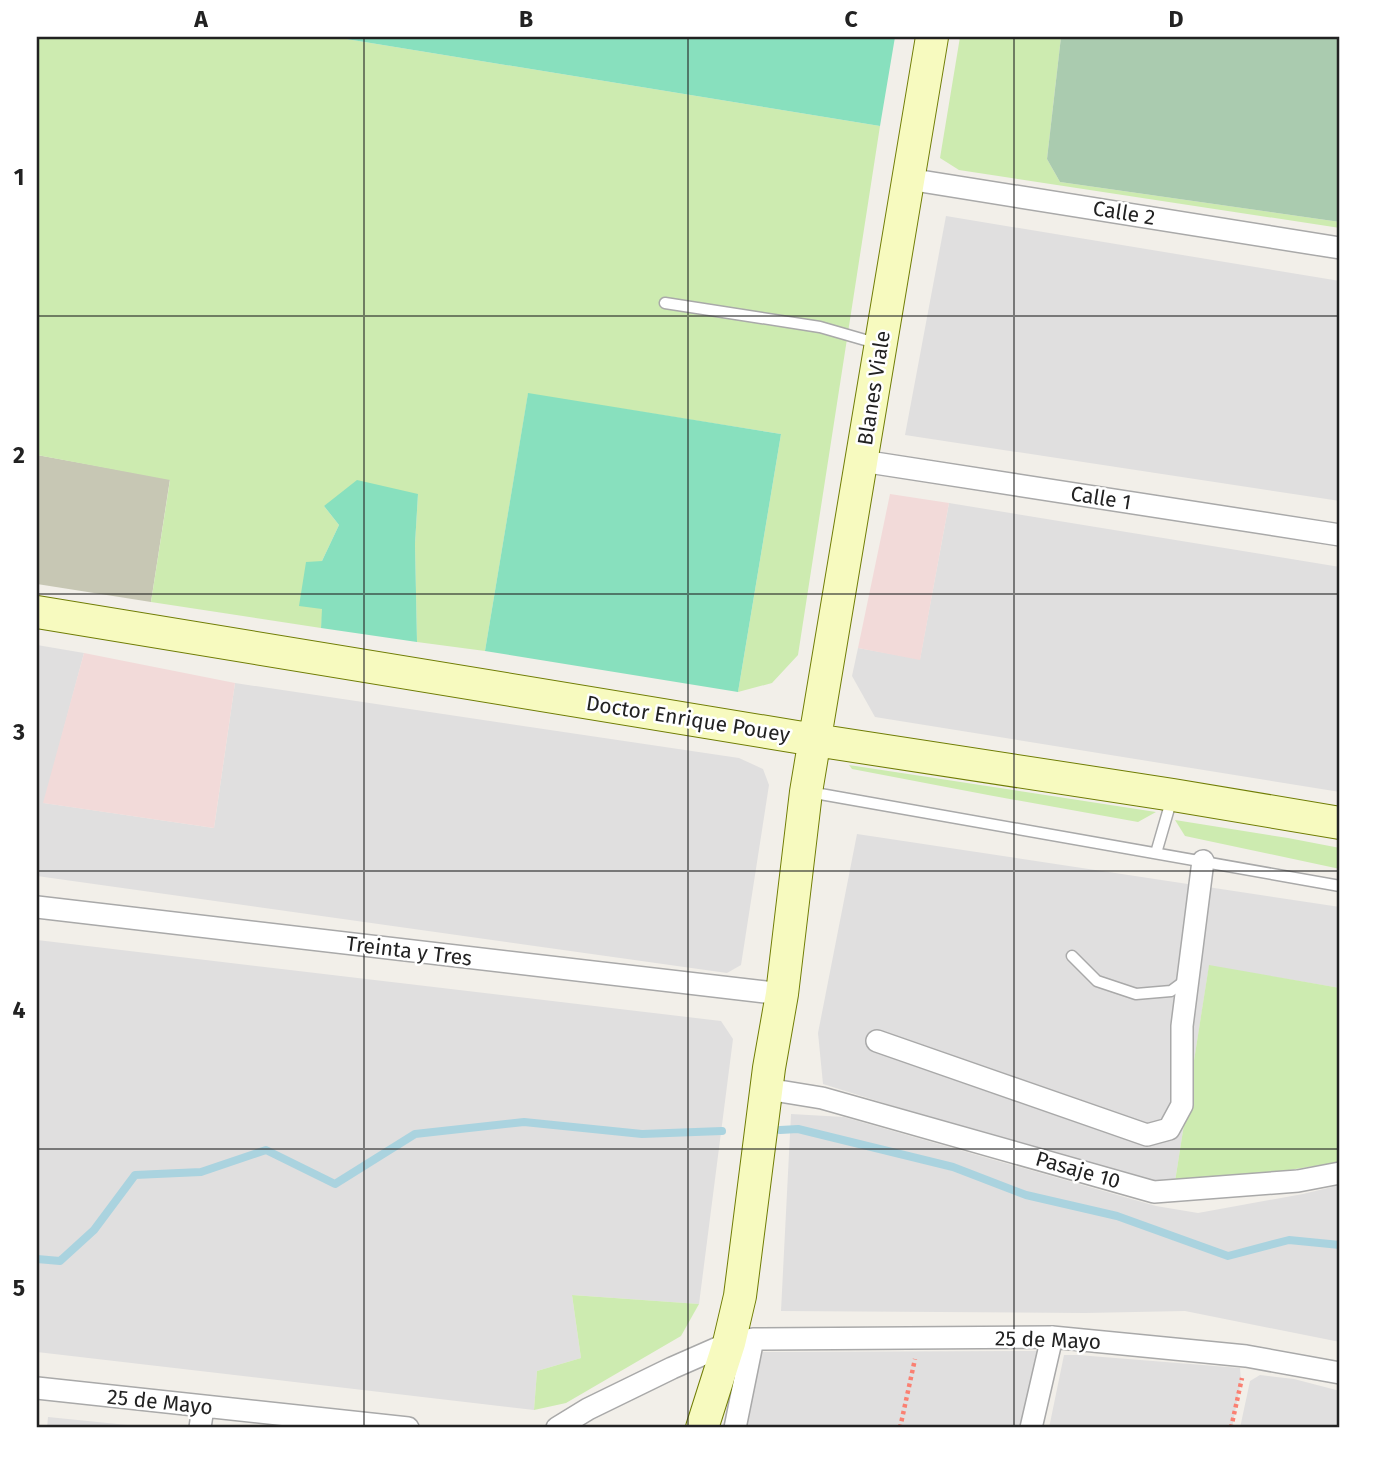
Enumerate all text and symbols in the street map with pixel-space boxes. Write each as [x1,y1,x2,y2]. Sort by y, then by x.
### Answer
text: A [193,5,208,33]
text: B [519,5,533,33]
text: C [844,5,858,33]
text: D [1169,5,1184,33]
text: 1 [14,163,24,191]
street label: Calle 2 [1091,195,1157,231]
street label: Blanes Viale [852,329,896,447]
text: 2 [13,441,25,469]
street label: Calle 1 [1069,480,1133,516]
street label: Doctor Enrique Pouey [584,690,792,748]
text: 3 [12,718,25,746]
street label: Treinta y Tres [345,930,474,972]
text: 4 [13,996,26,1024]
street label: Pasaje 10 [1033,1146,1123,1194]
text: 5 [13,1274,25,1302]
street label: 25 de Mayo [995,1325,1101,1355]
street label: 25 de Mayo [106,1384,214,1420]

